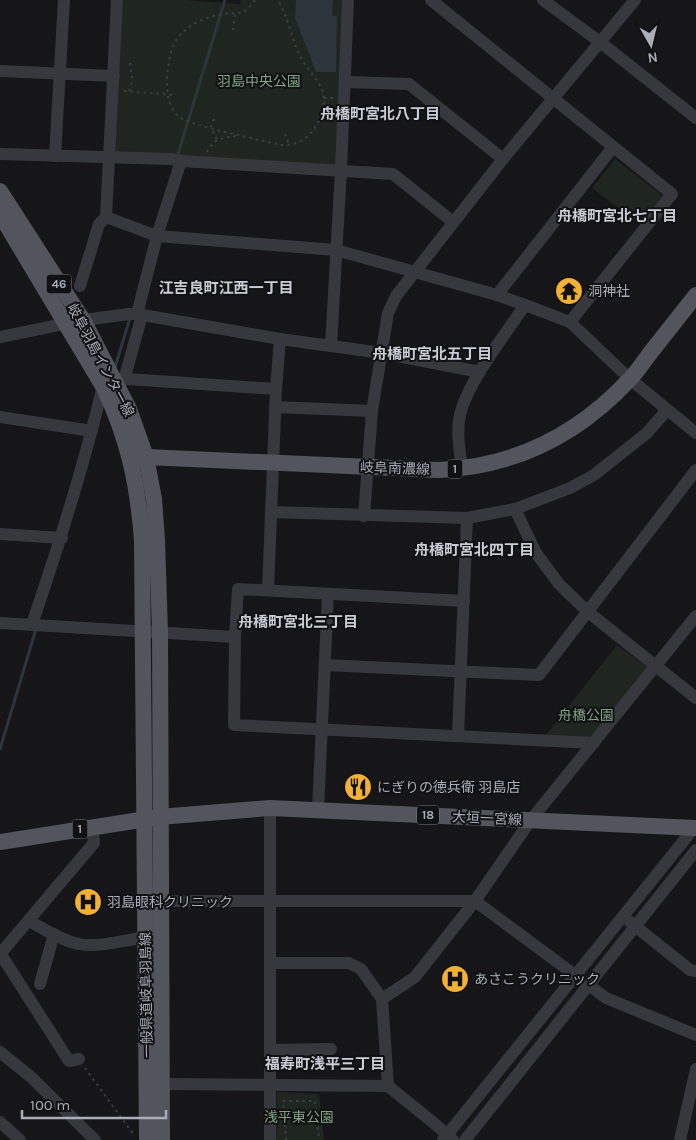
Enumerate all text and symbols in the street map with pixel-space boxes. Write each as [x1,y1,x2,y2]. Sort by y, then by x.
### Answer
north arrow [626,20,676,70]
text: N [647,48,659,66]
park label: 羽島中央公園 [217,73,301,90]
district label: 舟橋町宮北八丁目 [320,105,440,123]
district label: 舟橋町宮北七丁目 [557,207,677,225]
road number: 46 [46,274,72,294]
temple icon: 洞神社 [554,276,584,306]
district label: 江吉良町江西一丁目 [158,279,294,297]
place label: 洞神社 [588,283,630,300]
street label: 岐阜羽島インター線 [63,301,138,420]
district label: 舟橋町宮北五丁目 [372,345,492,363]
street label: 岐阜南濃線 [360,459,430,478]
road number: 1 [448,459,462,478]
district label: 舟橋町宮北四丁目 [414,541,534,559]
district label: 舟橋町宮北三丁目 [238,613,358,631]
park label: 舟橋公園 [558,707,614,724]
restaurant icon: にぎりの徳兵衛 羽島店 [343,772,373,802]
place label: にぎりの徳兵衛 羽島店 [377,779,520,796]
road number: 18 [417,806,439,824]
street label: 大垣一宮線 [452,808,522,829]
road number: 1 [72,820,88,839]
hospital icon: 羽島眼科クリニック [73,887,103,917]
place label: 羽島眼科クリニック [107,894,233,911]
street label: 一般県道岐阜羽島線 [137,932,156,1058]
hospital icon: あさこうクリニック [440,964,470,994]
place label: あさこうクリニック [474,971,600,988]
district label: 福寿町浅平三丁目 [264,1055,385,1073]
scale bar [22,1088,166,1120]
text: 100 m [30,1096,70,1114]
park label: 浅平東公園 [264,1109,334,1126]

